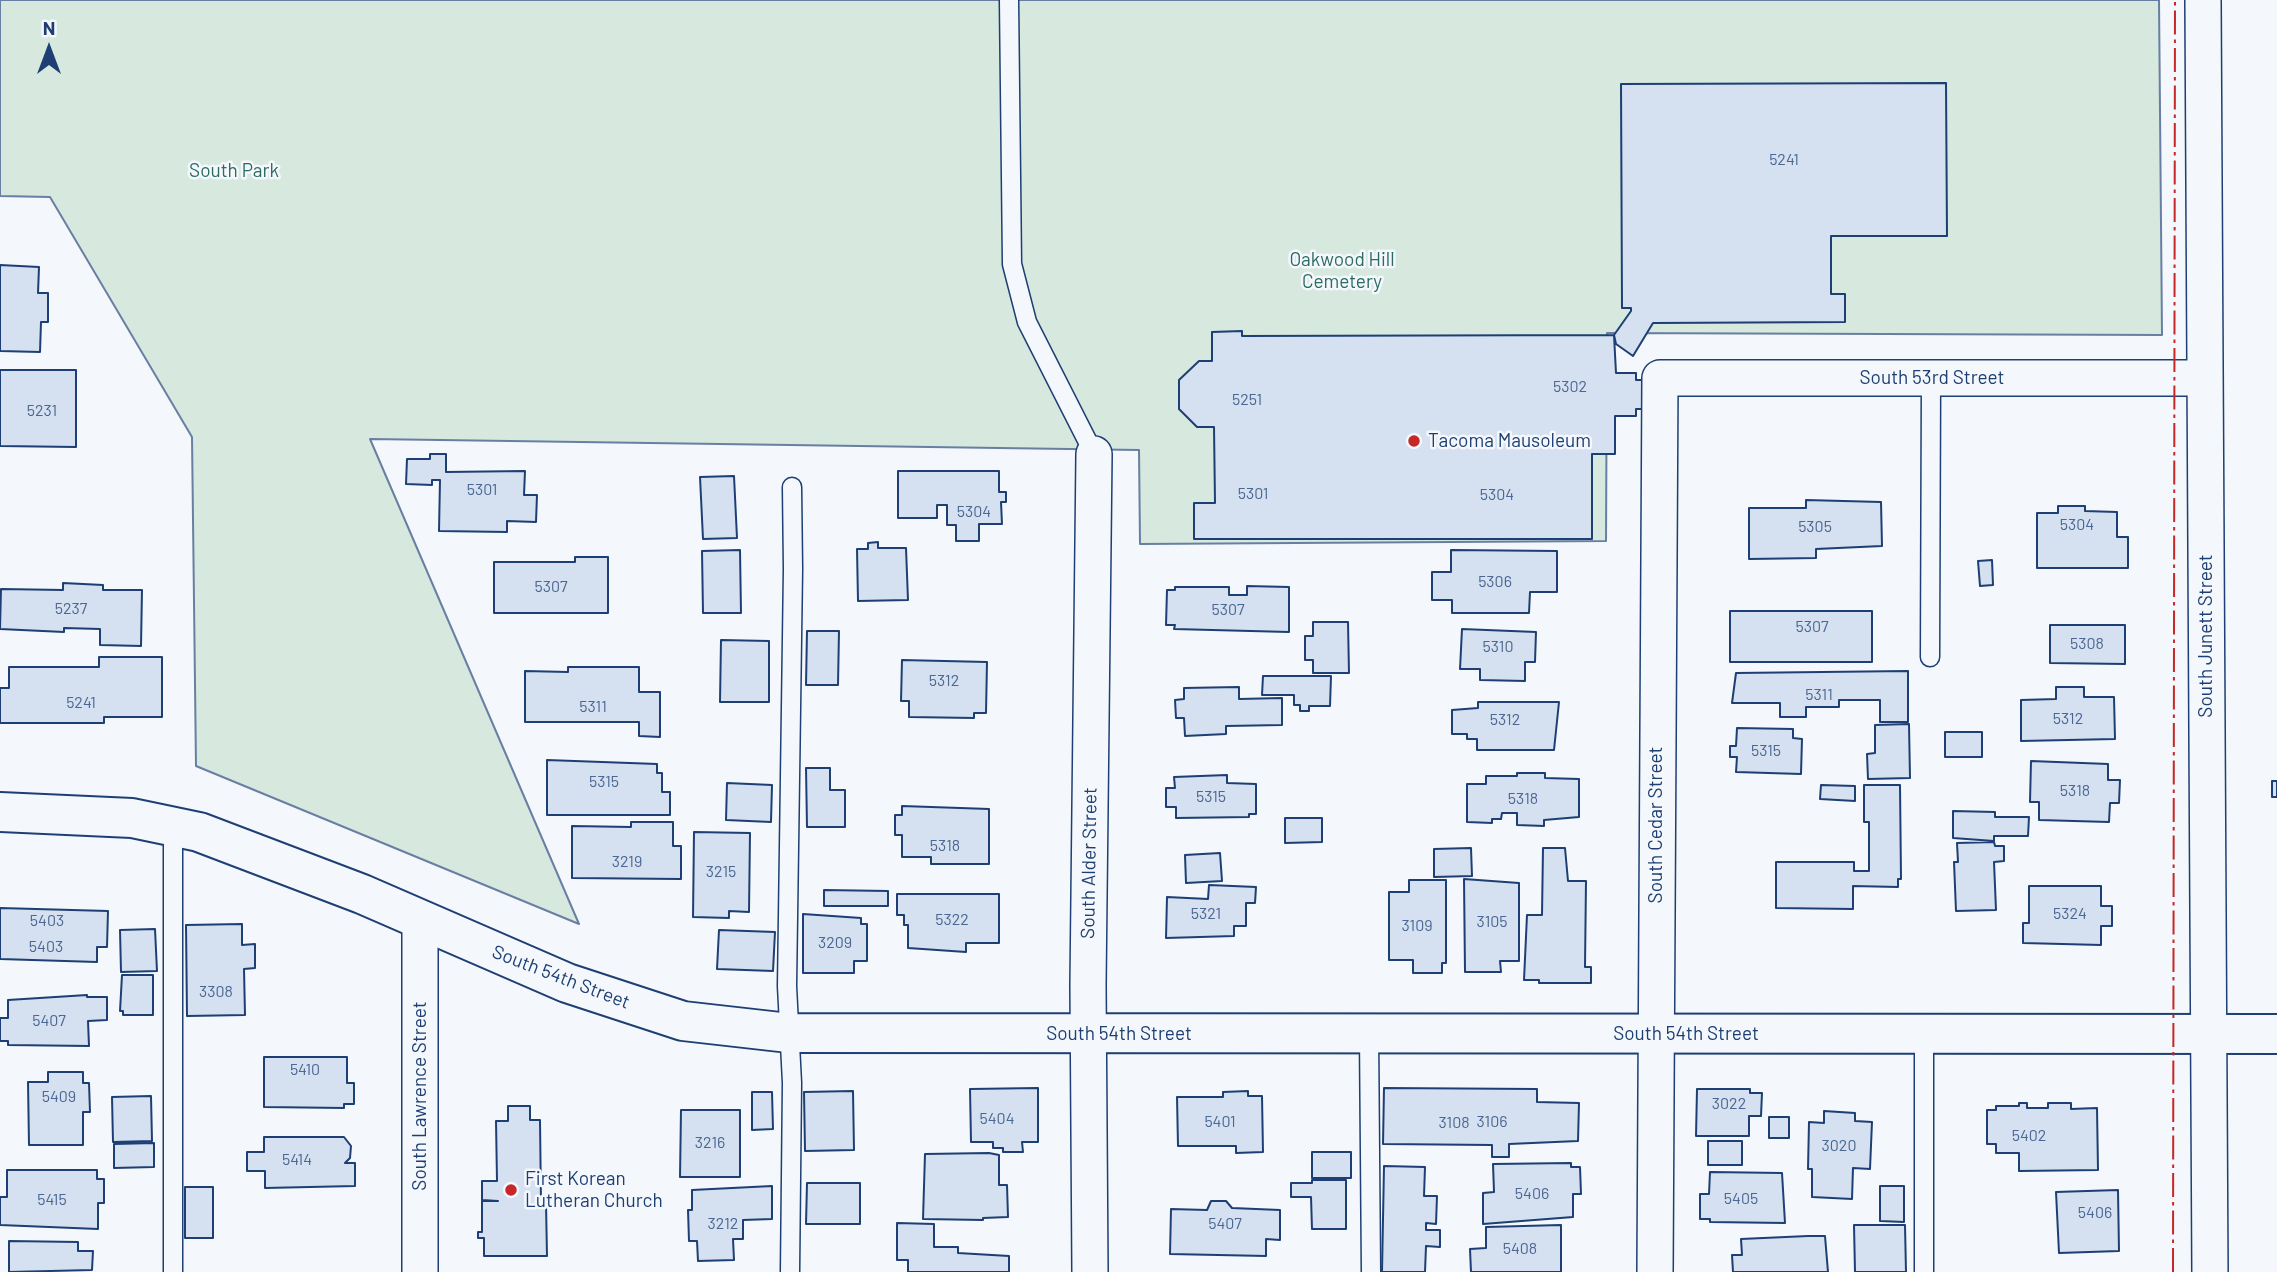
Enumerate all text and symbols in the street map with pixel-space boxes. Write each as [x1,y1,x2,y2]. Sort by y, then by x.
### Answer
north arrow [14,14,84,84]
text: N [43,16,55,39]
house number: 5241 [1769,150,1799,170]
park label: South Park [189,160,279,182]
park label: Oakwood Hill Cemetery [1289,249,1395,293]
street label: South 53rd Street [1859,367,2005,389]
house number: 5302 [1553,377,1587,397]
house number: 5251 [1232,390,1262,410]
house number: 5231 [27,401,57,421]
place label: Tacoma Mausoleum [1428,430,1591,452]
marker: Tacoma Mausoleum [1406,433,1422,449]
house number: 5301 [467,480,497,500]
house number: 5301 [1238,484,1268,504]
house number: 5304 [1480,485,1514,505]
house number: 5304 [957,502,991,522]
house number: 5304 [2060,515,2094,535]
house number: 5305 [1798,517,1832,537]
street label: South Junett Street [2195,554,2217,718]
house number: 5306 [1478,572,1512,592]
house number: 5307 [534,577,568,597]
house number: 5237 [55,599,87,619]
house number: 5307 [1211,600,1245,620]
house number: 5307 [1795,617,1829,637]
house number: 5308 [2070,634,2104,654]
house number: 5310 [1483,637,1513,657]
house number: 5312 [929,671,959,691]
house number: 5311 [1805,685,1833,705]
house number: 5241 [66,693,96,713]
house number: 5311 [579,697,607,717]
house number: 5312 [2053,709,2083,729]
house number: 5312 [1490,710,1520,730]
house number: 5315 [1751,741,1781,761]
street label: South Cedar Street [1645,747,1667,903]
house number: 5315 [589,772,619,792]
house number: 5318 [2060,781,2090,801]
street label: South Alder Street [1076,787,1102,939]
house number: 5315 [1196,787,1226,807]
house number: 5318 [1508,789,1538,809]
house number: 5318 [930,836,960,856]
house number: 3219 [612,852,642,872]
house number: 3215 [706,862,736,882]
house number: 5321 [1191,904,1221,924]
house number: 5324 [2053,904,2087,924]
house number: 5322 [935,910,969,930]
house number: 5403 [30,911,64,931]
house number: 3105 [1477,912,1507,932]
house number: 3109 [1401,916,1433,936]
house number: 3209 [818,933,852,953]
house number: 5403 [29,937,63,957]
street label: South 54th Street [489,940,633,1014]
house number: 3308 [199,982,233,1002]
street label: South Lawrence Street [409,1001,431,1191]
house number: 5407 [32,1011,66,1031]
street label: South 54th Street [1046,1023,1192,1045]
street label: South 54th Street [1613,1023,1759,1045]
house number: 5410 [290,1060,320,1080]
house number: 5409 [42,1087,76,1107]
house number: 3022 [1712,1094,1746,1114]
house number: 5404 [980,1109,1014,1129]
house number: 5401 [1204,1112,1236,1132]
house number: 3106 [1476,1112,1508,1132]
house number: 3108 [1438,1113,1470,1133]
house number: 5402 [2012,1126,2046,1146]
house number: 3216 [695,1133,725,1153]
house number: 3020 [1822,1136,1856,1156]
house number: 5414 [282,1150,312,1170]
place label: First Korean Lutheran Church [525,1168,663,1212]
marker: First Korean Lutheran Church [503,1182,519,1198]
house number: 5406 [1515,1184,1549,1204]
house number: 5405 [1724,1189,1758,1209]
house number: 5415 [37,1190,67,1210]
house number: 5406 [2078,1203,2112,1223]
house number: 3212 [708,1214,738,1234]
house number: 5407 [1208,1214,1242,1234]
house number: 5408 [1503,1239,1537,1259]

